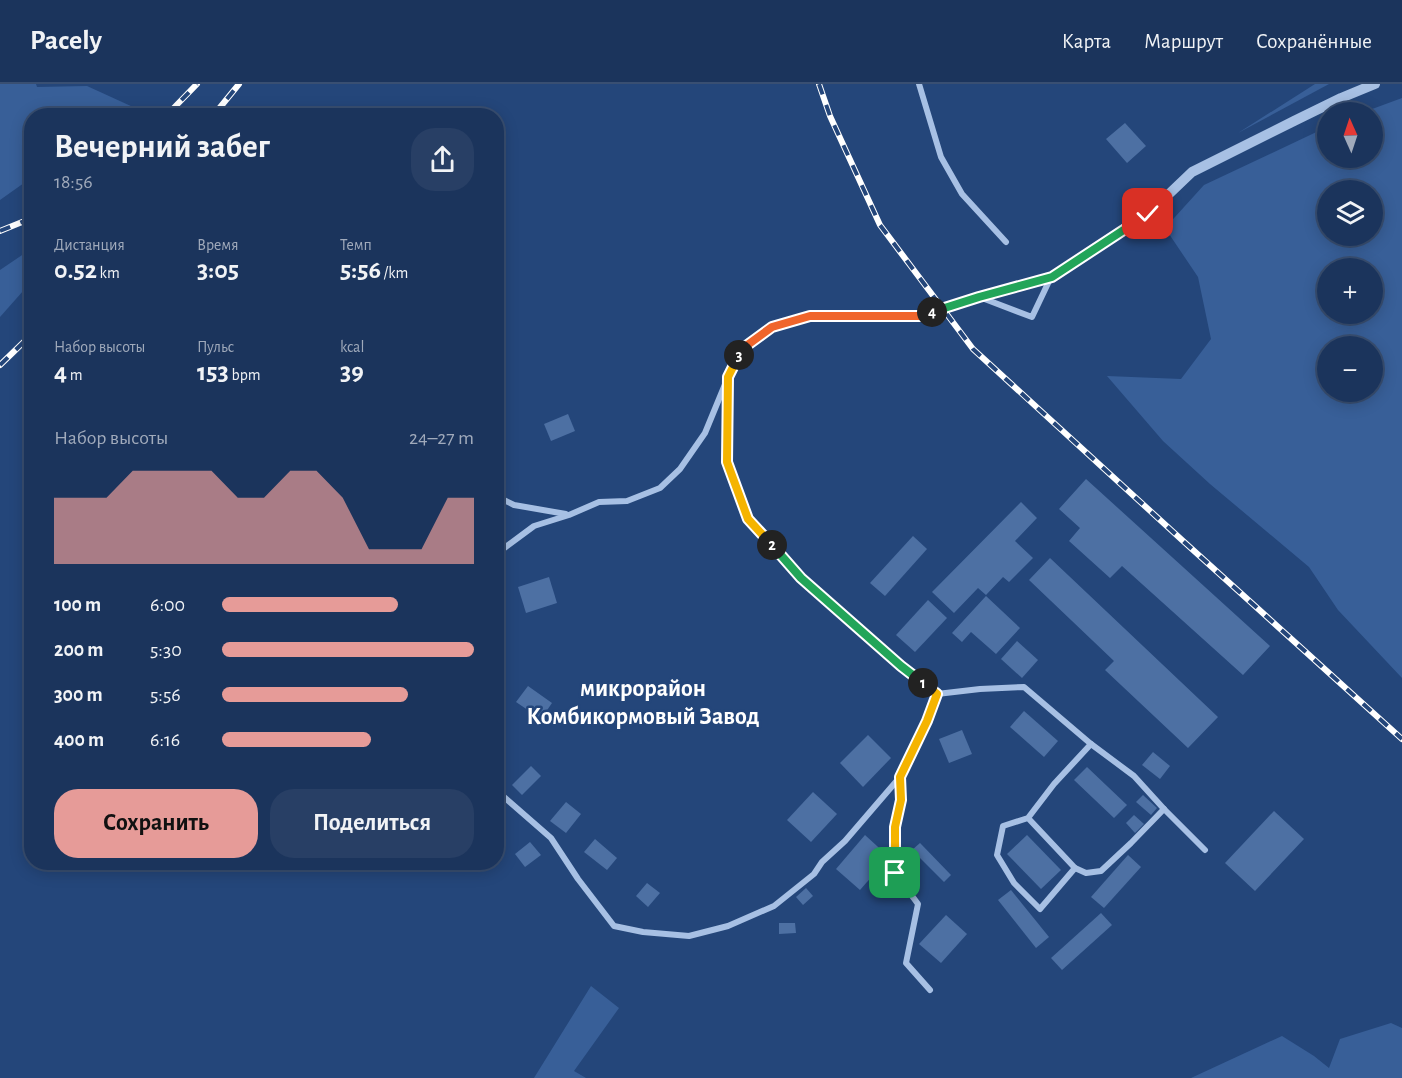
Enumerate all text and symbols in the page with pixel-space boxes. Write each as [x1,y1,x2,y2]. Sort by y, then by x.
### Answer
text: Pacely [30,27,102,55]
text: Карта [1062,31,1111,52]
text: Маршрут [1144,31,1223,52]
text: Сохранённые [1256,31,1372,52]
north arrow [1317,102,1383,168]
map controls [1317,102,1383,402]
button: share [411,128,474,191]
text: Вечерний забег [54,131,270,164]
text: 18:56 [54,172,93,192]
button: layers [1317,180,1383,246]
pin [1122,188,1173,239]
icon: check [1131,197,1164,230]
text: Дистанция [54,237,125,253]
text: Время [197,237,239,253]
text: Темп [340,237,372,253]
text: 0.52 [54,257,97,283]
text: 3:05 [197,257,239,283]
text: 5:56 [340,257,381,283]
button: + [1317,258,1383,324]
text: km [97,265,120,281]
text: /km [381,265,408,281]
pin: 4 [917,297,947,327]
text: 4 [928,304,936,320]
button: − [1317,336,1383,402]
text: Набор высоты [54,339,145,355]
text: Пульс [197,339,234,355]
text: kcal [340,339,364,355]
pin: 3 [724,340,754,370]
text: 3 [736,347,742,363]
text: 4 [54,359,67,385]
text: 153 [197,359,229,385]
text: 39 [340,359,364,385]
text: m [67,367,83,383]
text: bpm [229,367,260,383]
text: Набор высоты [54,428,168,448]
text: 24–27 m [409,428,474,448]
pin: 2 [757,530,787,560]
text: 2 [768,537,776,553]
text: 100 m [54,595,101,615]
text: 6:00 [150,595,185,615]
text: 200 m [54,640,103,660]
text: 5:30 [150,640,182,660]
pin: 1 [908,668,938,698]
text: 1 [920,675,926,691]
district label: микрорайон Комбикормовый Завод [526,677,760,729]
text: 300 m [54,685,103,705]
text: 5:56 [150,685,181,705]
text: 400 m [54,730,104,750]
text: 6:16 [150,730,180,750]
button: Сохранить [54,789,258,858]
button: Поделиться [270,789,474,858]
pin [869,847,920,898]
icon: arrive [878,856,911,889]

